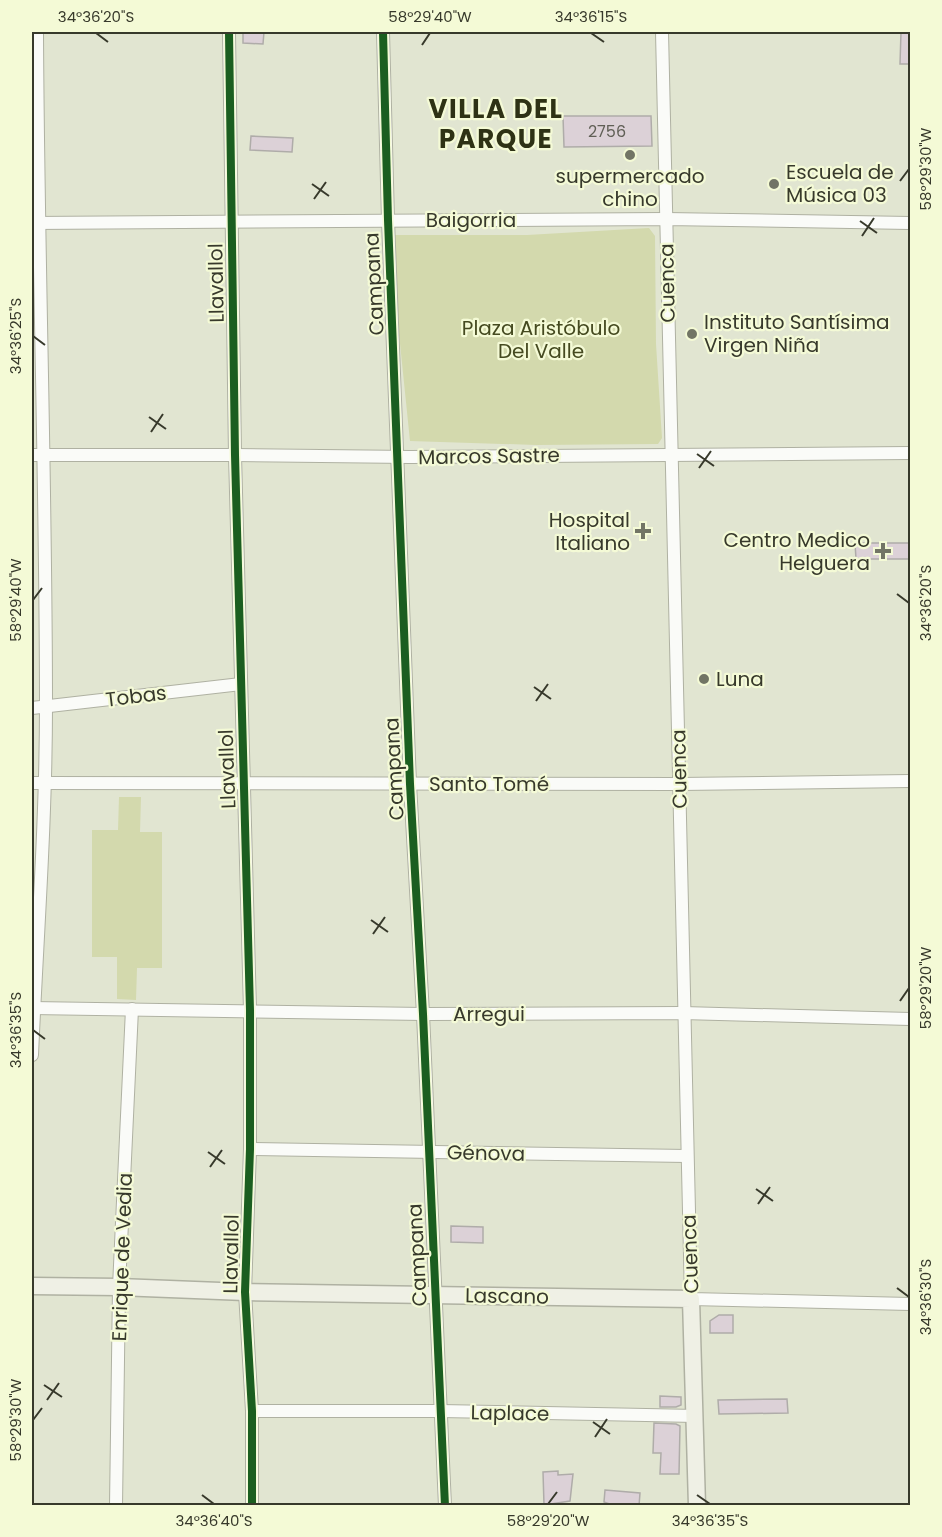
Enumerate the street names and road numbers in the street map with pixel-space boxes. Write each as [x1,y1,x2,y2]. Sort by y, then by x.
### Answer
street label: Baigorria [426,206,516,234]
street label: Campana [357,232,391,336]
street label: Llavallol [201,243,231,323]
street label: Cuenca [652,243,682,323]
street label: Marcos Sastre [418,441,560,471]
street label: Tobas [104,678,168,714]
street label: Campana [377,717,411,821]
street label: Llavallol [212,729,242,809]
street label: Cuenca [664,729,694,809]
street label: Santo Tomé [429,770,549,798]
street label: Arregui [453,1000,525,1028]
street label: Génova [447,1138,525,1168]
street label: Enrique de Vedia [105,1172,139,1342]
street label: Campana [400,1203,434,1307]
street label: Llavallol [216,1214,246,1294]
street label: Cuenca [675,1214,705,1294]
street label: Lascano [465,1281,549,1311]
street label: Laplace [470,1398,550,1428]

